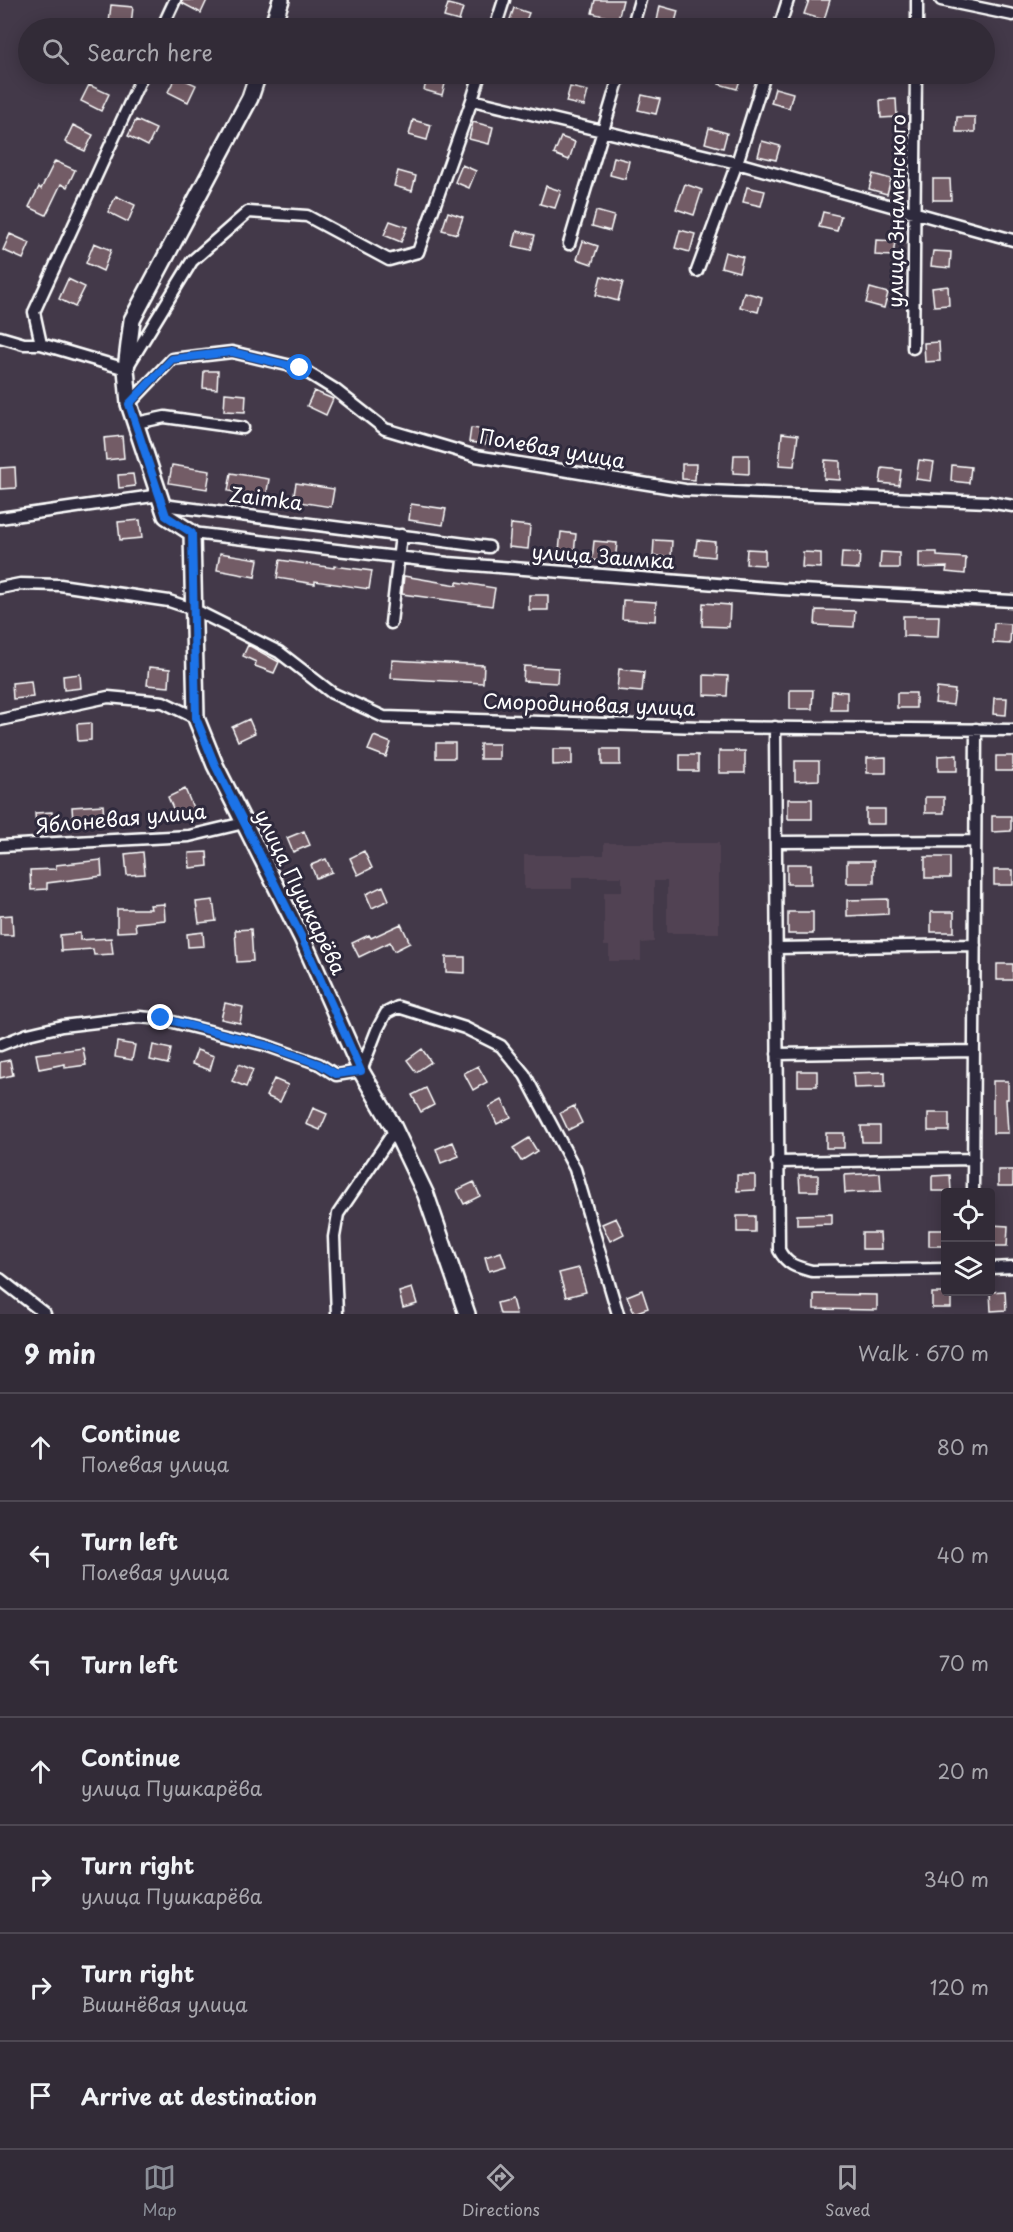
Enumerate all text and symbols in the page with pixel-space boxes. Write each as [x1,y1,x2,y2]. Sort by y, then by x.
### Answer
search box [18,18,995,84]
icon: search [39,35,72,68]
text: Search here [87,35,213,68]
street label: улица Знаменского [879,114,913,308]
route start [286,354,312,380]
street label: Полевая улица [477,420,628,476]
street label: Zaimka [228,479,305,517]
street label: улица Заимка [531,536,676,576]
street label: Смородиновая улица [482,685,696,723]
street label: Яблоневая улица [34,796,208,840]
street label: улица Пушкарёва [248,804,354,980]
route end [147,1004,173,1030]
map controls [941,1188,995,1296]
button: locate [941,1188,995,1242]
button: layers [941,1242,995,1296]
text: 9 min [24,1334,96,1373]
text: Walk · 670 m [858,1338,989,1368]
text: Continue [81,1416,180,1449]
icon: ahead [24,1431,57,1464]
text: 80 m [937,1432,989,1462]
text: Полевая улица [81,1449,229,1479]
text: Turn left [81,1524,178,1557]
icon: left [24,1539,57,1572]
text: 40 m [937,1540,989,1570]
text: Полевая улица [81,1557,229,1587]
icon: left [24,1647,57,1680]
text: Turn left [81,1647,178,1680]
text: 70 m [939,1648,989,1678]
text: Continue [81,1740,180,1773]
icon: ahead [24,1755,57,1788]
text: 20 m [937,1756,989,1786]
text: улица Пушкарёва [81,1773,262,1803]
text: Turn right [81,1848,194,1881]
icon: right [24,1863,57,1896]
text: 340 m [924,1864,989,1894]
text: улица Пушкарёва [81,1881,262,1911]
text: Turn right [81,1956,194,1989]
icon: right [24,1971,57,2004]
text: 120 m [930,1972,989,2002]
text: Вишнёвая улица [81,1989,248,2019]
icon: arrive [24,2079,57,2112]
text: Arrive at destination [81,2079,317,2112]
tab: Map [143,2161,177,2221]
tab: Directions [462,2161,540,2221]
tab: Saved [825,2161,870,2221]

